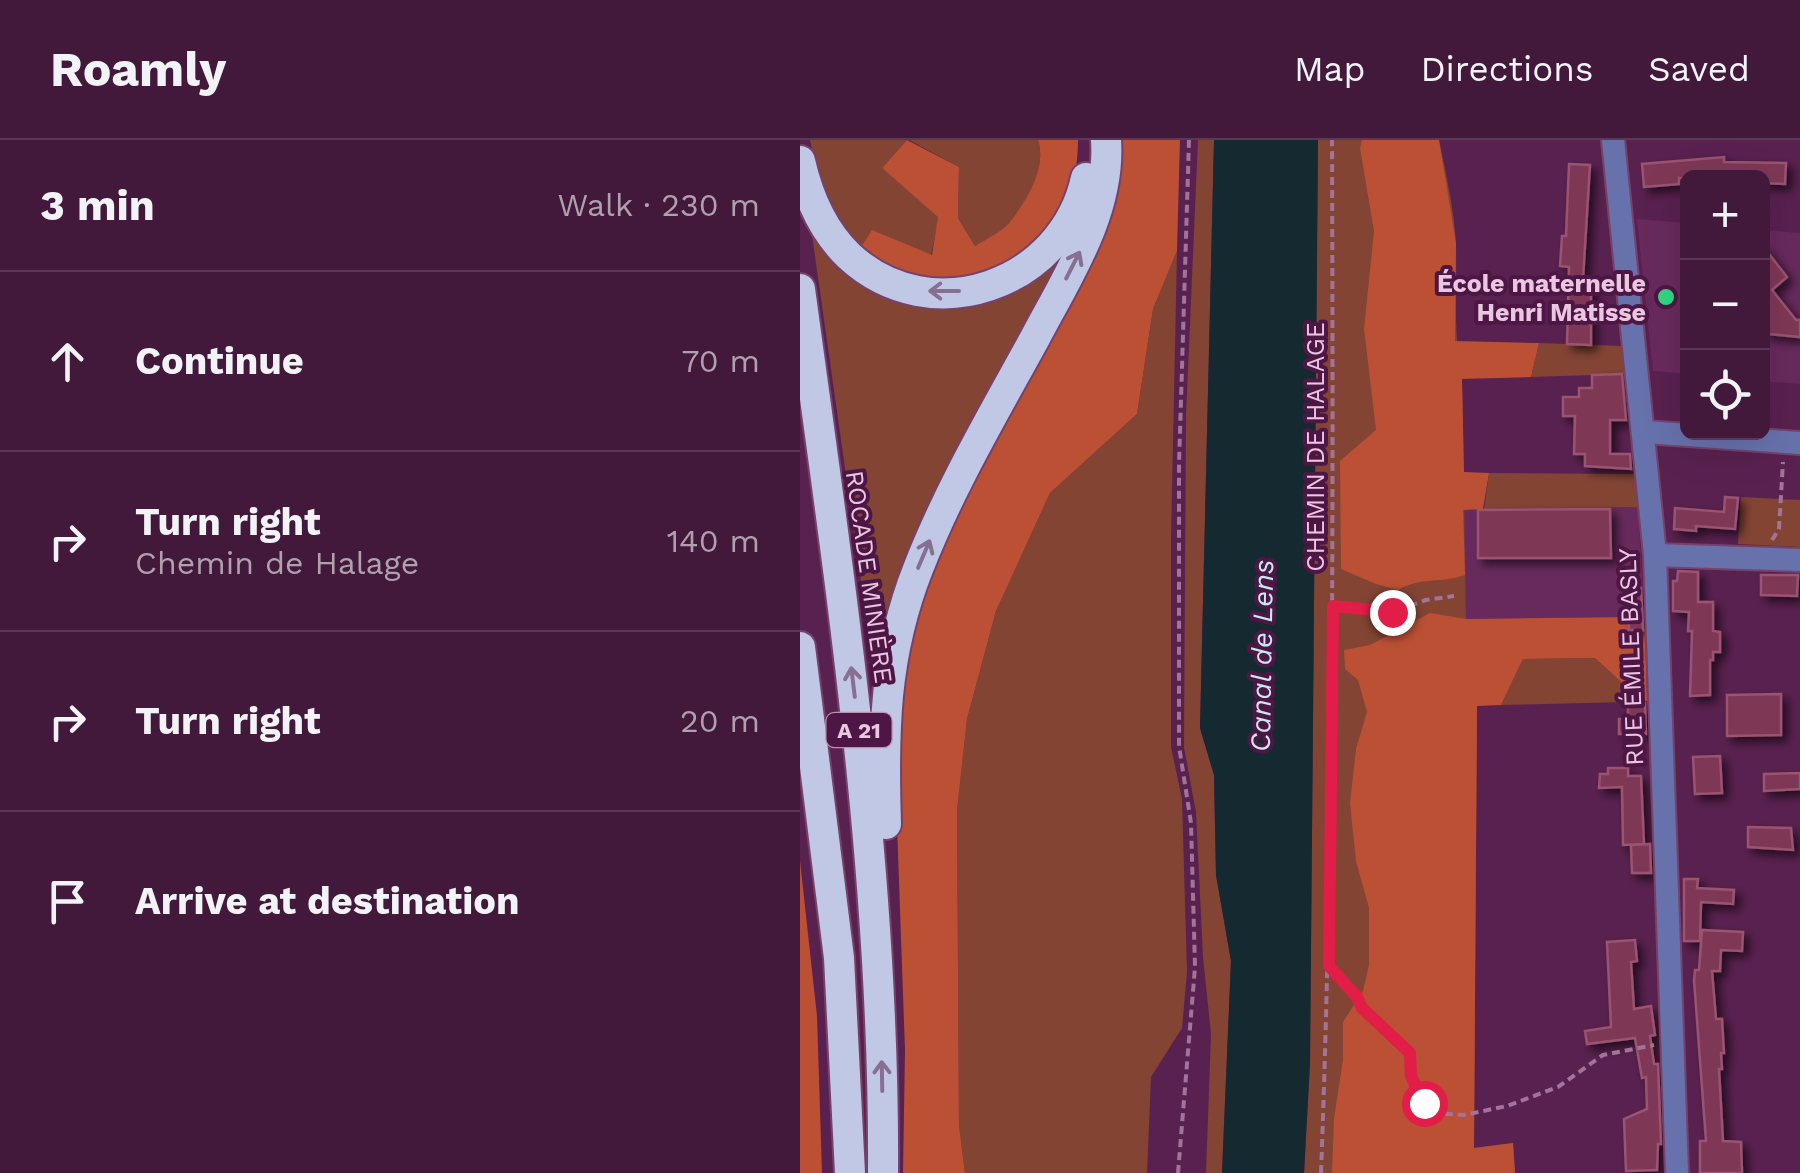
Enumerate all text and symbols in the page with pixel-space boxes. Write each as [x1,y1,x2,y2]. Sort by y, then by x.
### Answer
text: Roamly [50,41,226,98]
text: Map [1294,48,1365,90]
text: Directions [1420,48,1593,90]
text: Saved [1648,48,1750,90]
map controls [1680,170,1770,440]
button: + [1680,170,1770,260]
text: 3 min [40,181,155,230]
text: Walk · 230 m [558,186,760,224]
one-way arrow [1064,251,1083,281]
button: − [1680,260,1770,350]
place label: École maternelle Henri Matisse [1437,269,1646,327]
one-way arrow [928,282,960,300]
marker: École maternelle Henri Matisse [1655,286,1677,308]
street label: CHEMIN DE HALAGE [1301,322,1330,572]
icon: ahead [40,334,95,389]
text: Continue [135,339,304,383]
text: 70 m [681,342,760,380]
button: locate [1680,350,1770,440]
street label: ROCADE MINIÈRE [840,469,898,685]
text: Turn right [135,500,321,544]
icon: right [40,514,95,569]
text: 140 m [667,522,760,560]
one-way arrow [916,539,934,570]
text: Chemin de Halage [135,544,419,582]
street label: RUE ÉMILE BASLY [1613,547,1649,766]
water label: Canal de Lens [1244,560,1280,752]
route end [1370,590,1416,636]
one-way arrow [844,666,862,698]
icon: right [40,694,95,749]
text: Turn right [135,699,321,743]
text: 20 m [680,702,760,740]
road number: A 21 [827,713,892,747]
icon: arrive [40,874,95,929]
text: Arrive at destination [135,879,520,923]
one-way arrow [872,1060,892,1092]
route start [1402,1081,1448,1127]

